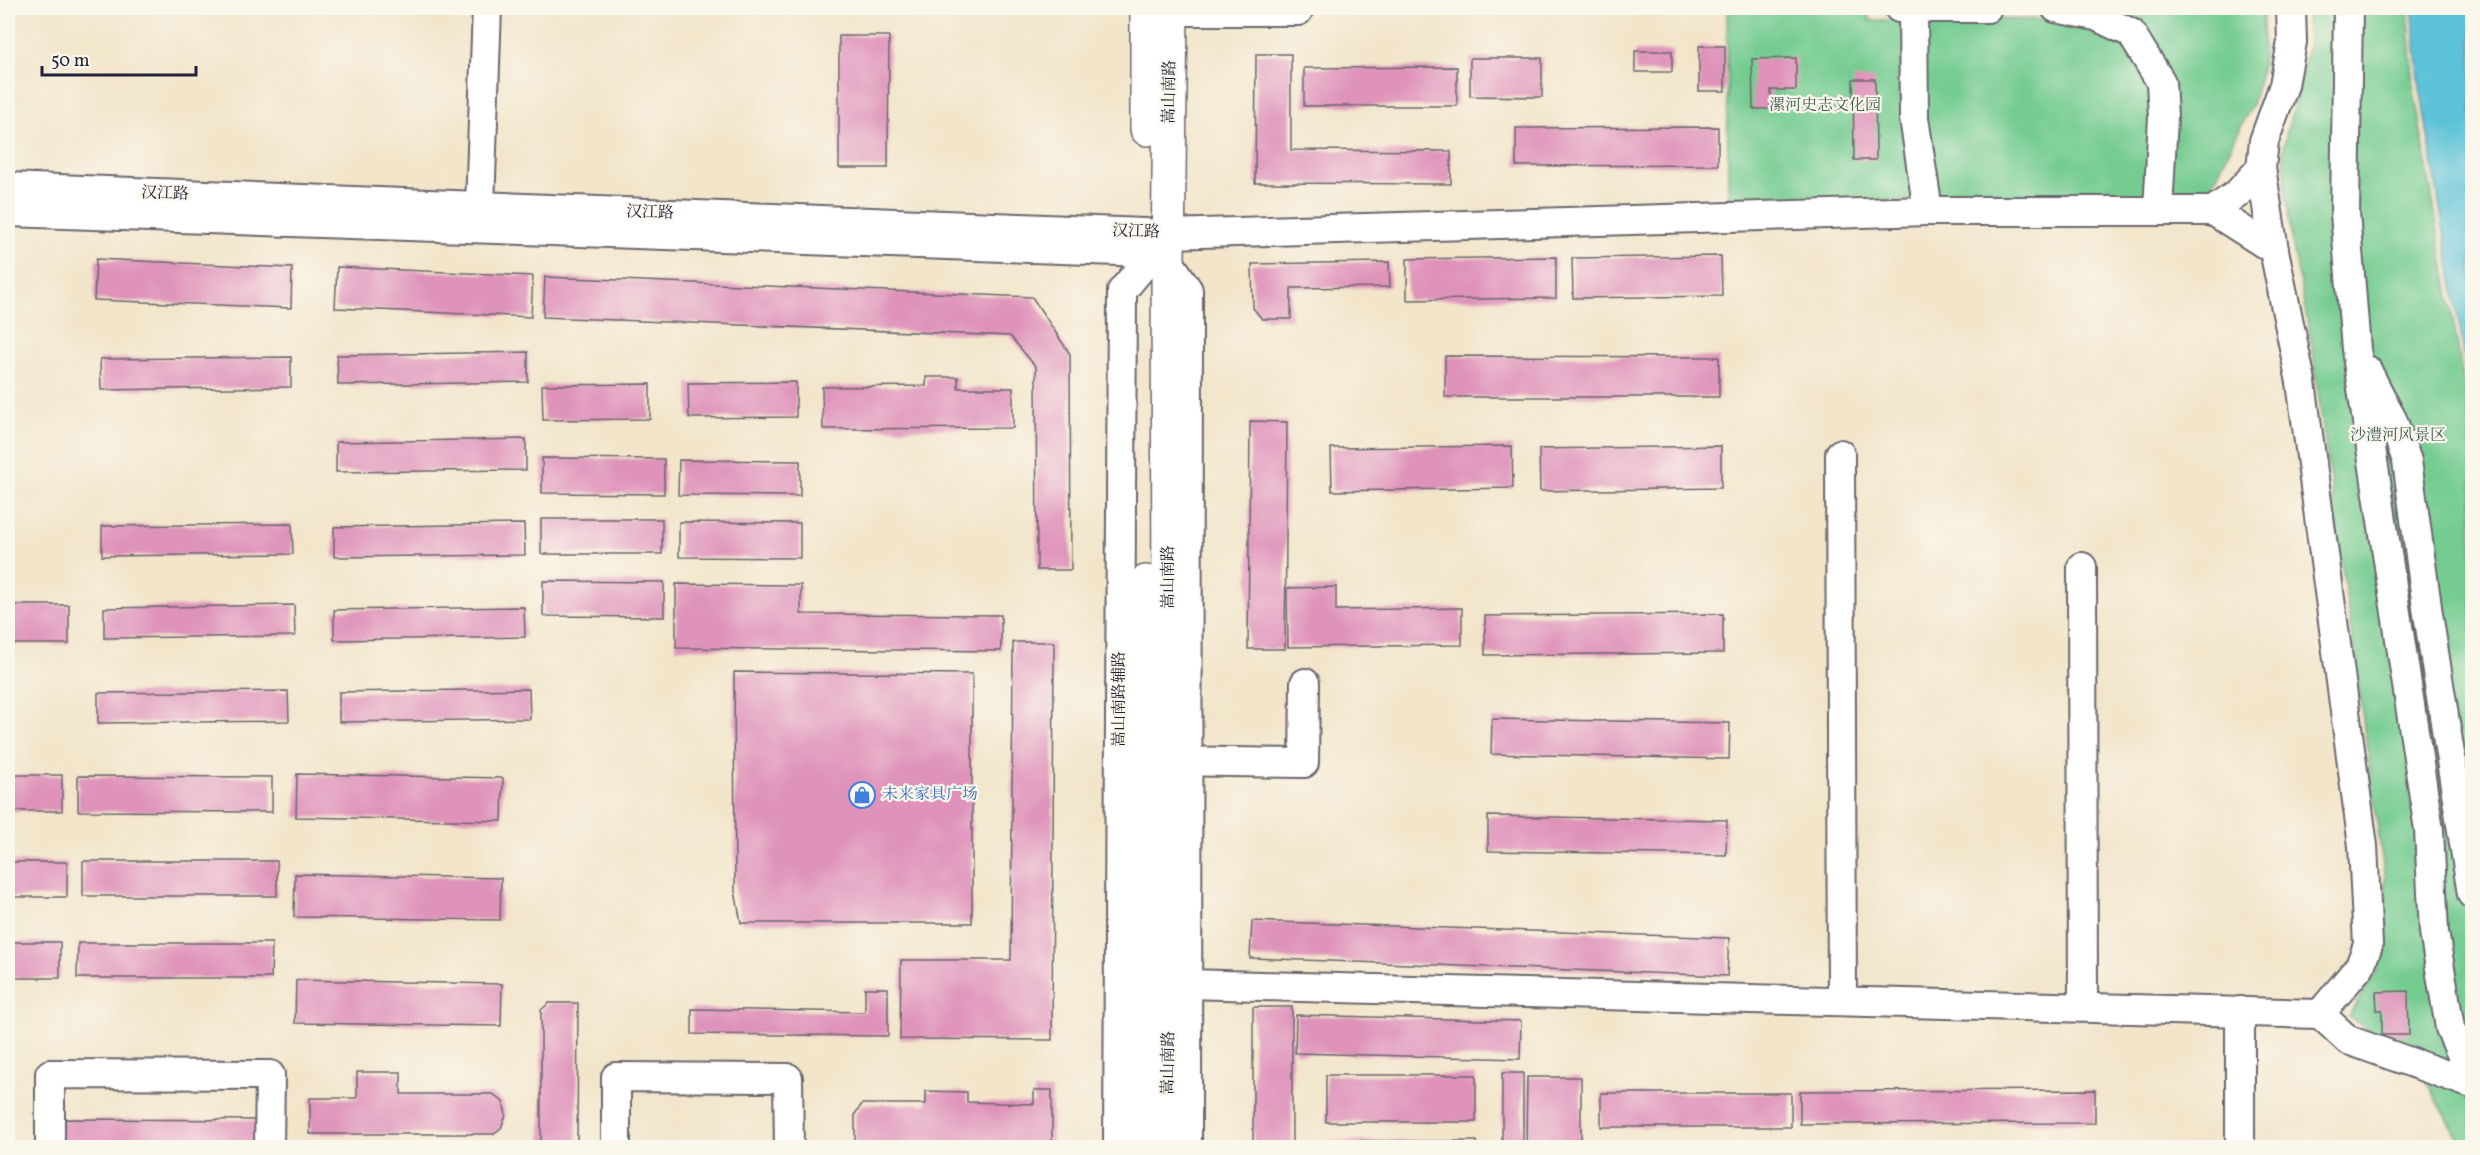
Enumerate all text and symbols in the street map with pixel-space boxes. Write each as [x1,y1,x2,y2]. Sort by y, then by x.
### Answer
scale bar [42,39,196,77]
text: 50 m [51,49,90,74]
street label: 嵩山南路 [1158,60,1182,124]
park label: 漯河史志文化园 [1769,95,1881,117]
street label: 汉江路 [141,182,189,206]
street label: 汉江路 [626,201,674,225]
street label: 汉江路 [1112,220,1160,244]
park label: 沙澧河风景区 [2350,425,2446,447]
street label: 嵩山南路 [1158,545,1180,609]
street label: 嵩山南路辅路 [1109,651,1131,747]
shop icon: 未来家具广场 [847,780,877,810]
place label: 未来家具广场 [882,784,978,806]
street label: 嵩山南路 [1157,1031,1181,1095]

